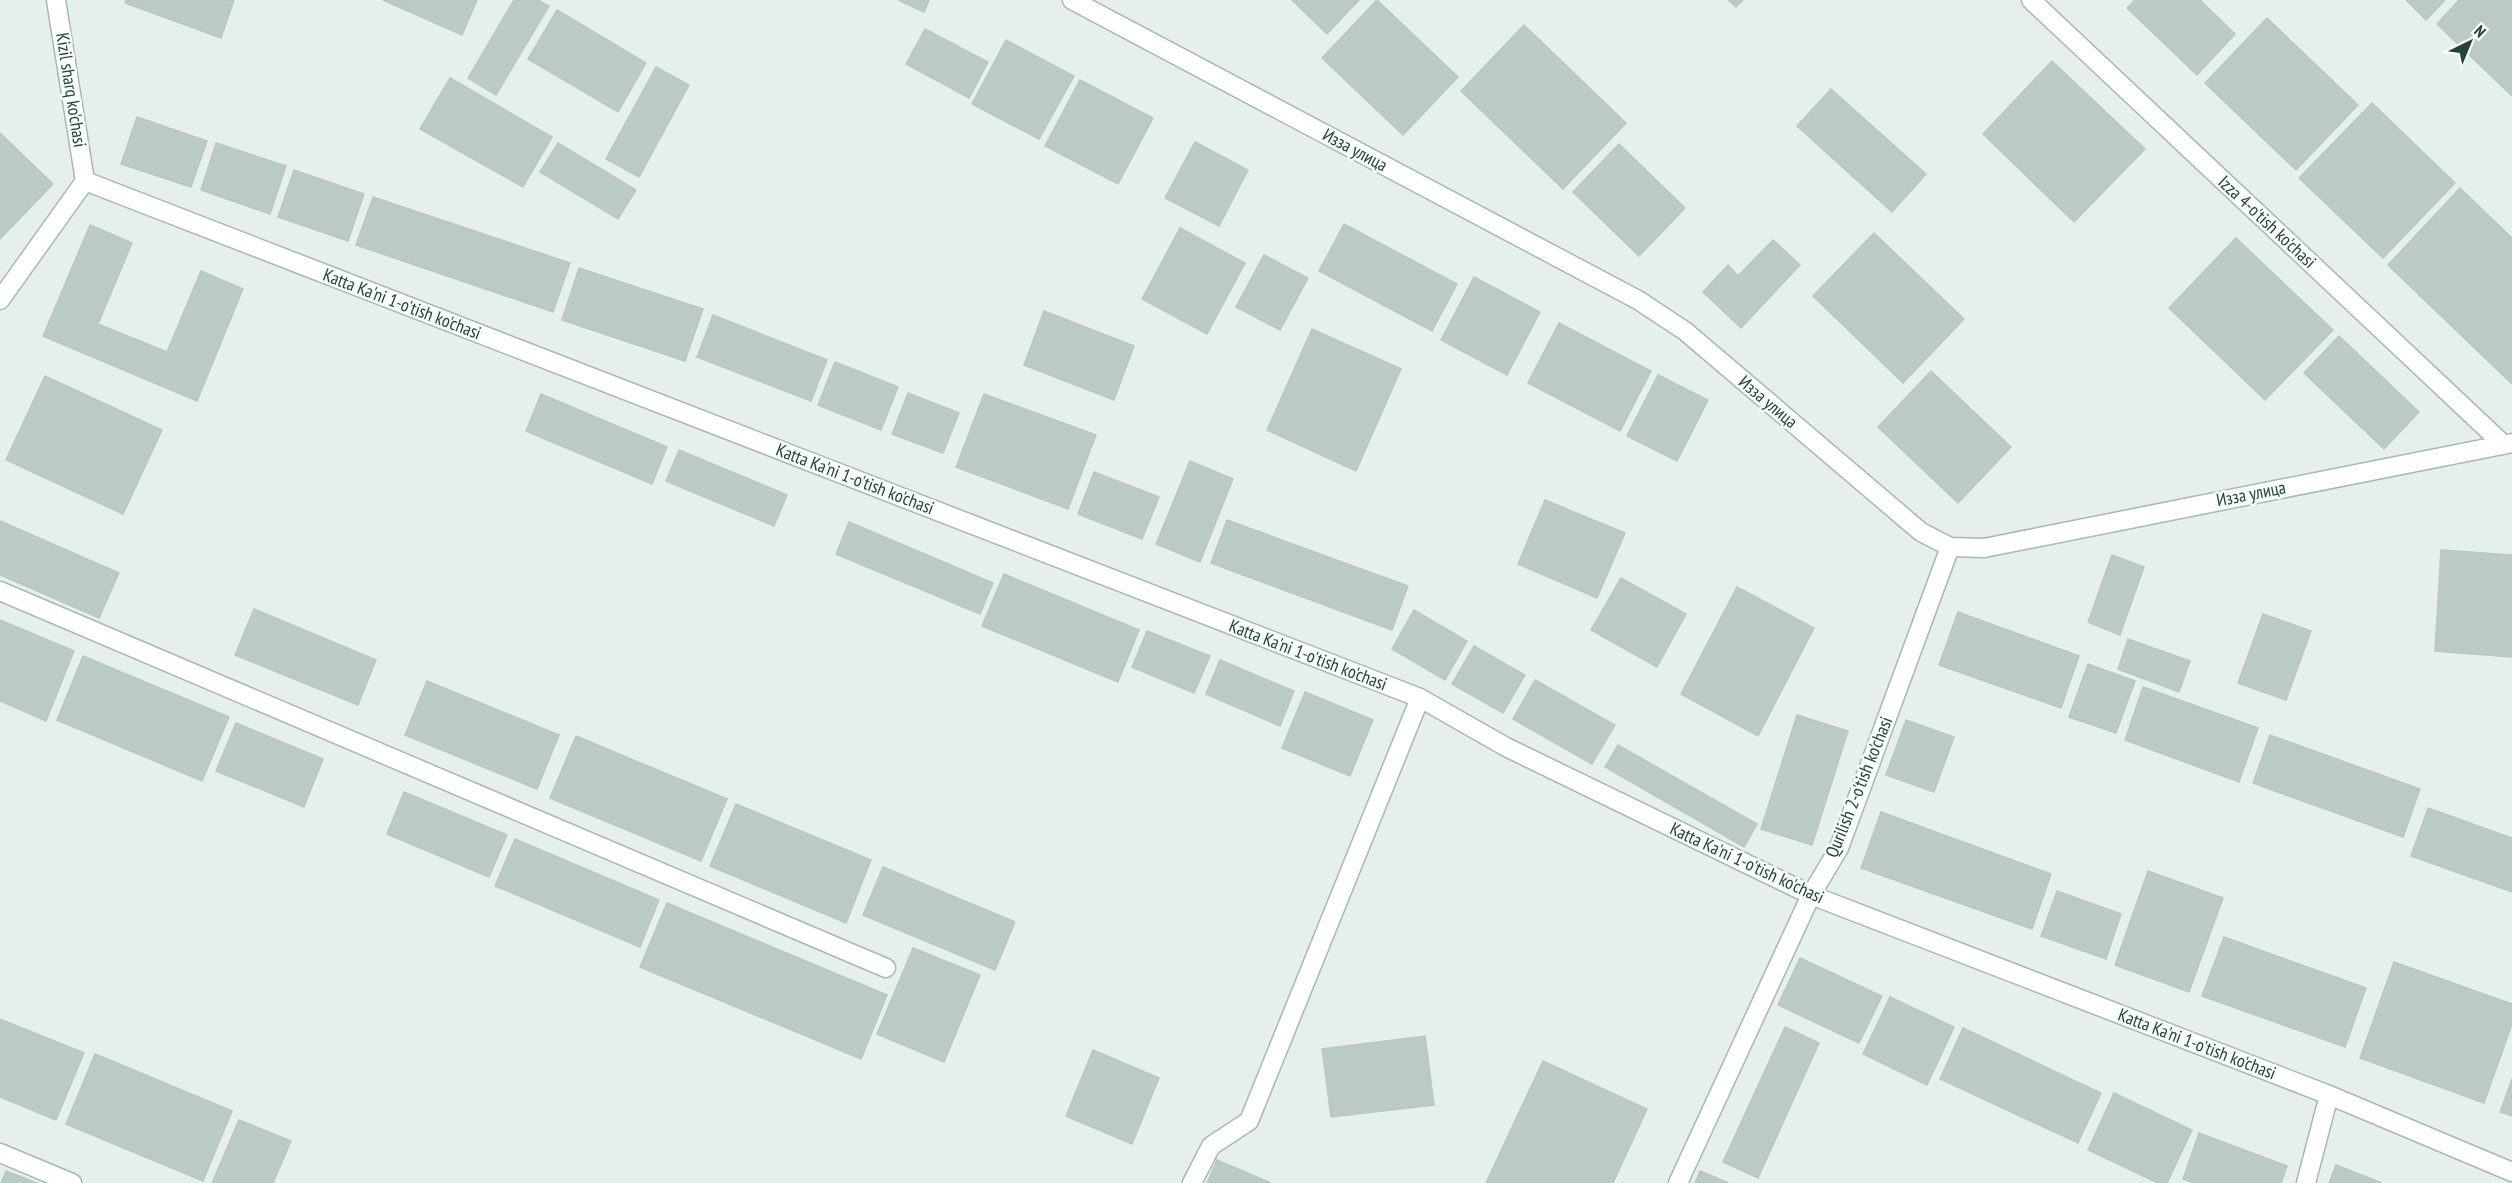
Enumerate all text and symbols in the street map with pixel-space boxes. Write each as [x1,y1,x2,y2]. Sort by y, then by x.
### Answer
north arrow [2440,12,2500,72]
text: N [2470,21,2490,41]
street label: Kizil sharq ko'chasi [51,31,92,149]
street label: Изза улица [1319,123,1392,176]
street label: Izza 4-o'tish ko'chasi [2214,170,2321,273]
street label: Katta Ka'ni 1-o'tish ko'chasi [320,263,484,344]
street label: Изза улица [1734,370,1803,433]
street label: Katta Ka'ni 1-o'tish ko'chasi [773,438,937,519]
street label: Изза улица [2214,476,2288,512]
street label: Katta Ka'ni 1-o'tish ko'chasi [1226,614,1390,695]
street label: Qurilish 2-o'tish ko'chasi [1820,713,1897,861]
street label: Katta Ka'ni 1-o'tish ko'chasi [1667,817,1828,908]
street label: Katta Ka'ni 1-o'tish ko'chasi [2115,1003,2279,1084]

